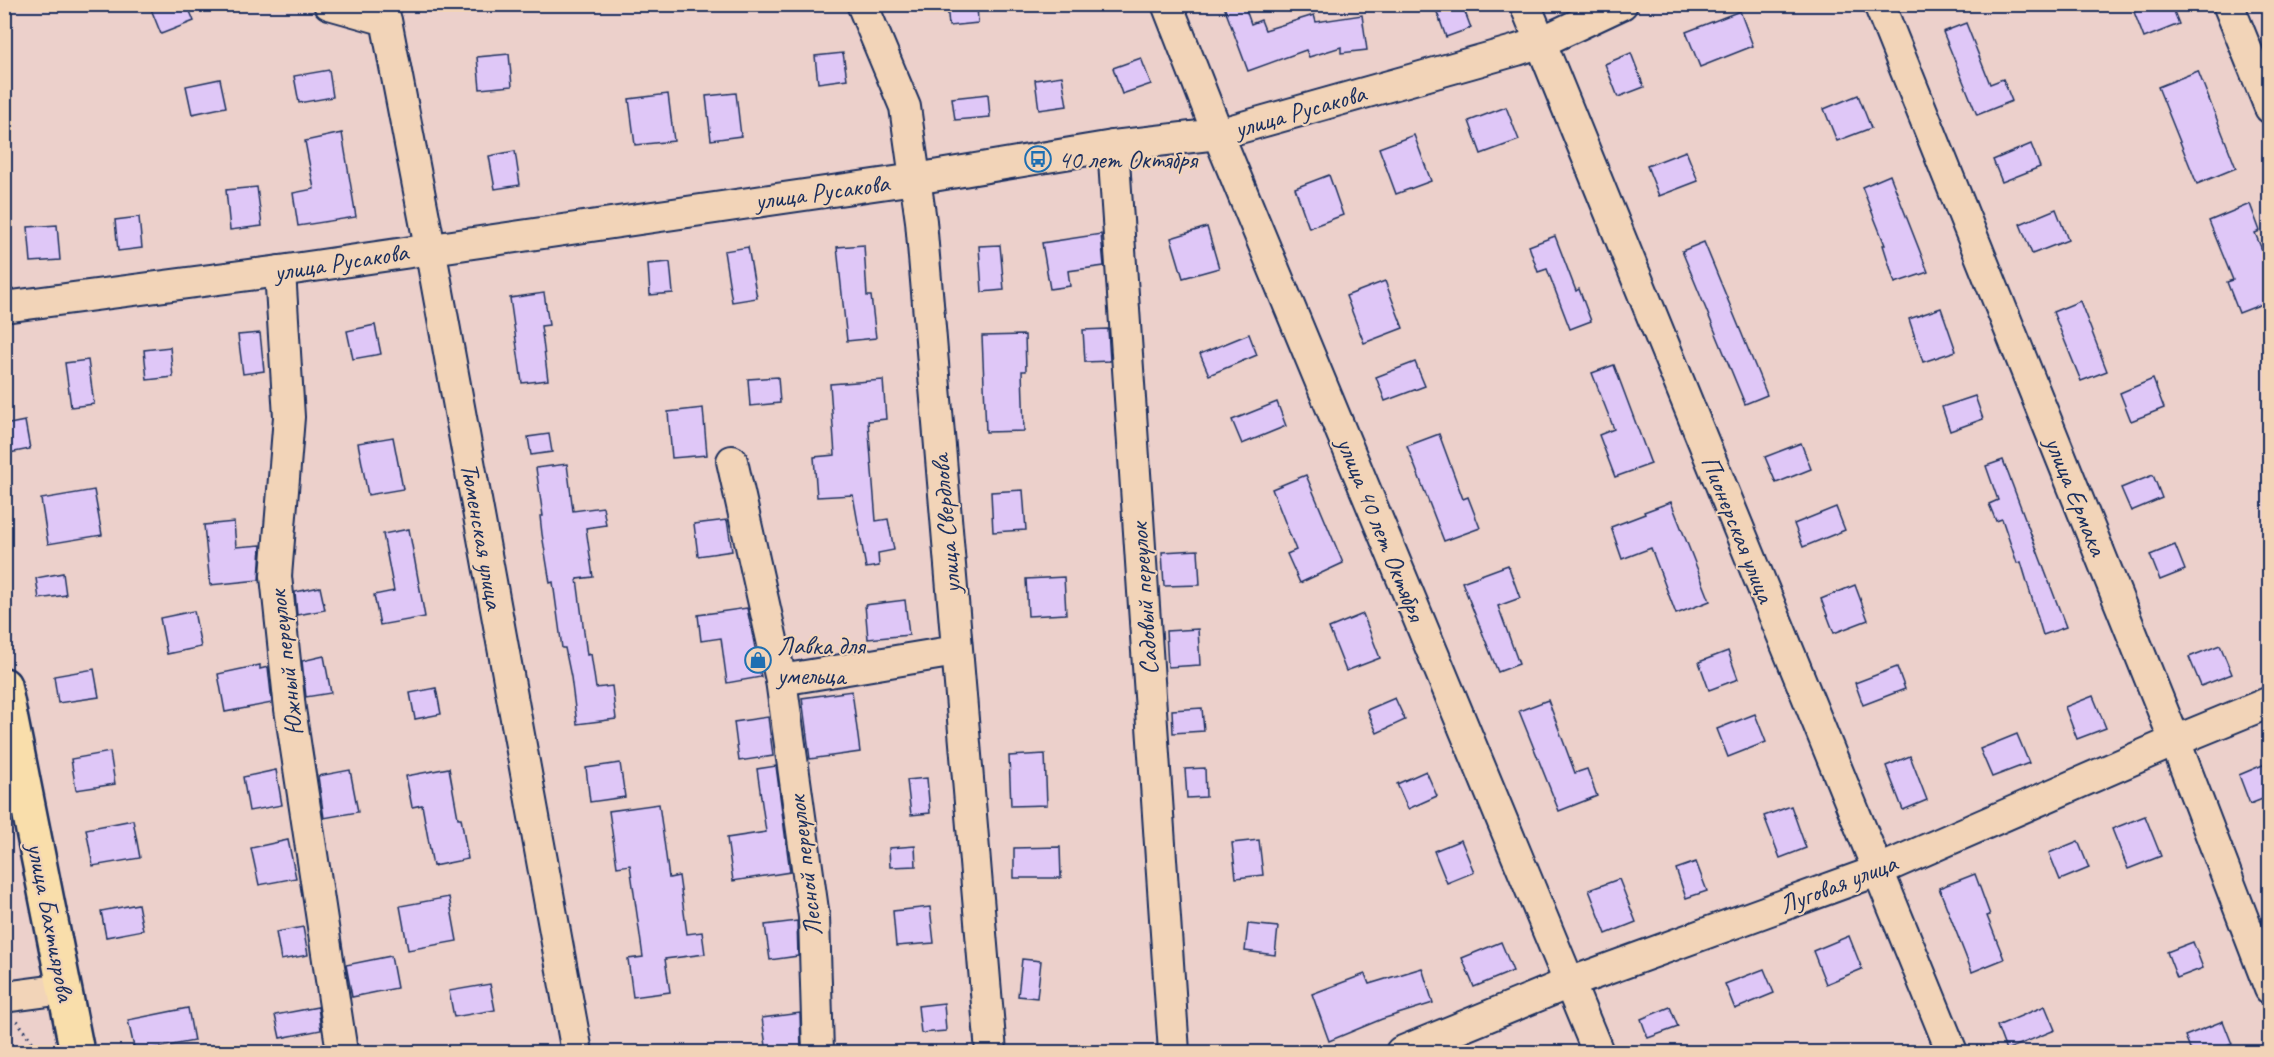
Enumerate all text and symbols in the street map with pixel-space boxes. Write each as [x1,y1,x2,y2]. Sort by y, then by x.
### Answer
street label: улица Русакова [1229,76,1371,146]
place label: 40 лет Октября [1058,143,1199,176]
bus stop icon: 40 лет Октября [1023,144,1053,174]
street label: улица Русакова [751,166,893,218]
street label: улица Русакова [270,235,412,289]
street label: улица 40 лет Октября [1328,430,1434,628]
street label: улица Ермака [2037,430,2115,562]
street label: улица Свердлова [923,451,969,597]
street label: Пионерская улица [1694,451,1783,609]
street label: Тюменская улица [453,460,511,613]
street label: Садовый переулок [1122,519,1166,676]
street label: Южный переулок [260,586,311,737]
place label: Лавка для умельца [775,629,867,692]
shop icon: Лавка для умельца [743,645,773,675]
street label: Лесной переулок [780,791,830,938]
street label: улица Бахтиярова [19,838,83,1006]
street label: Луговая улица [1774,846,1903,922]

